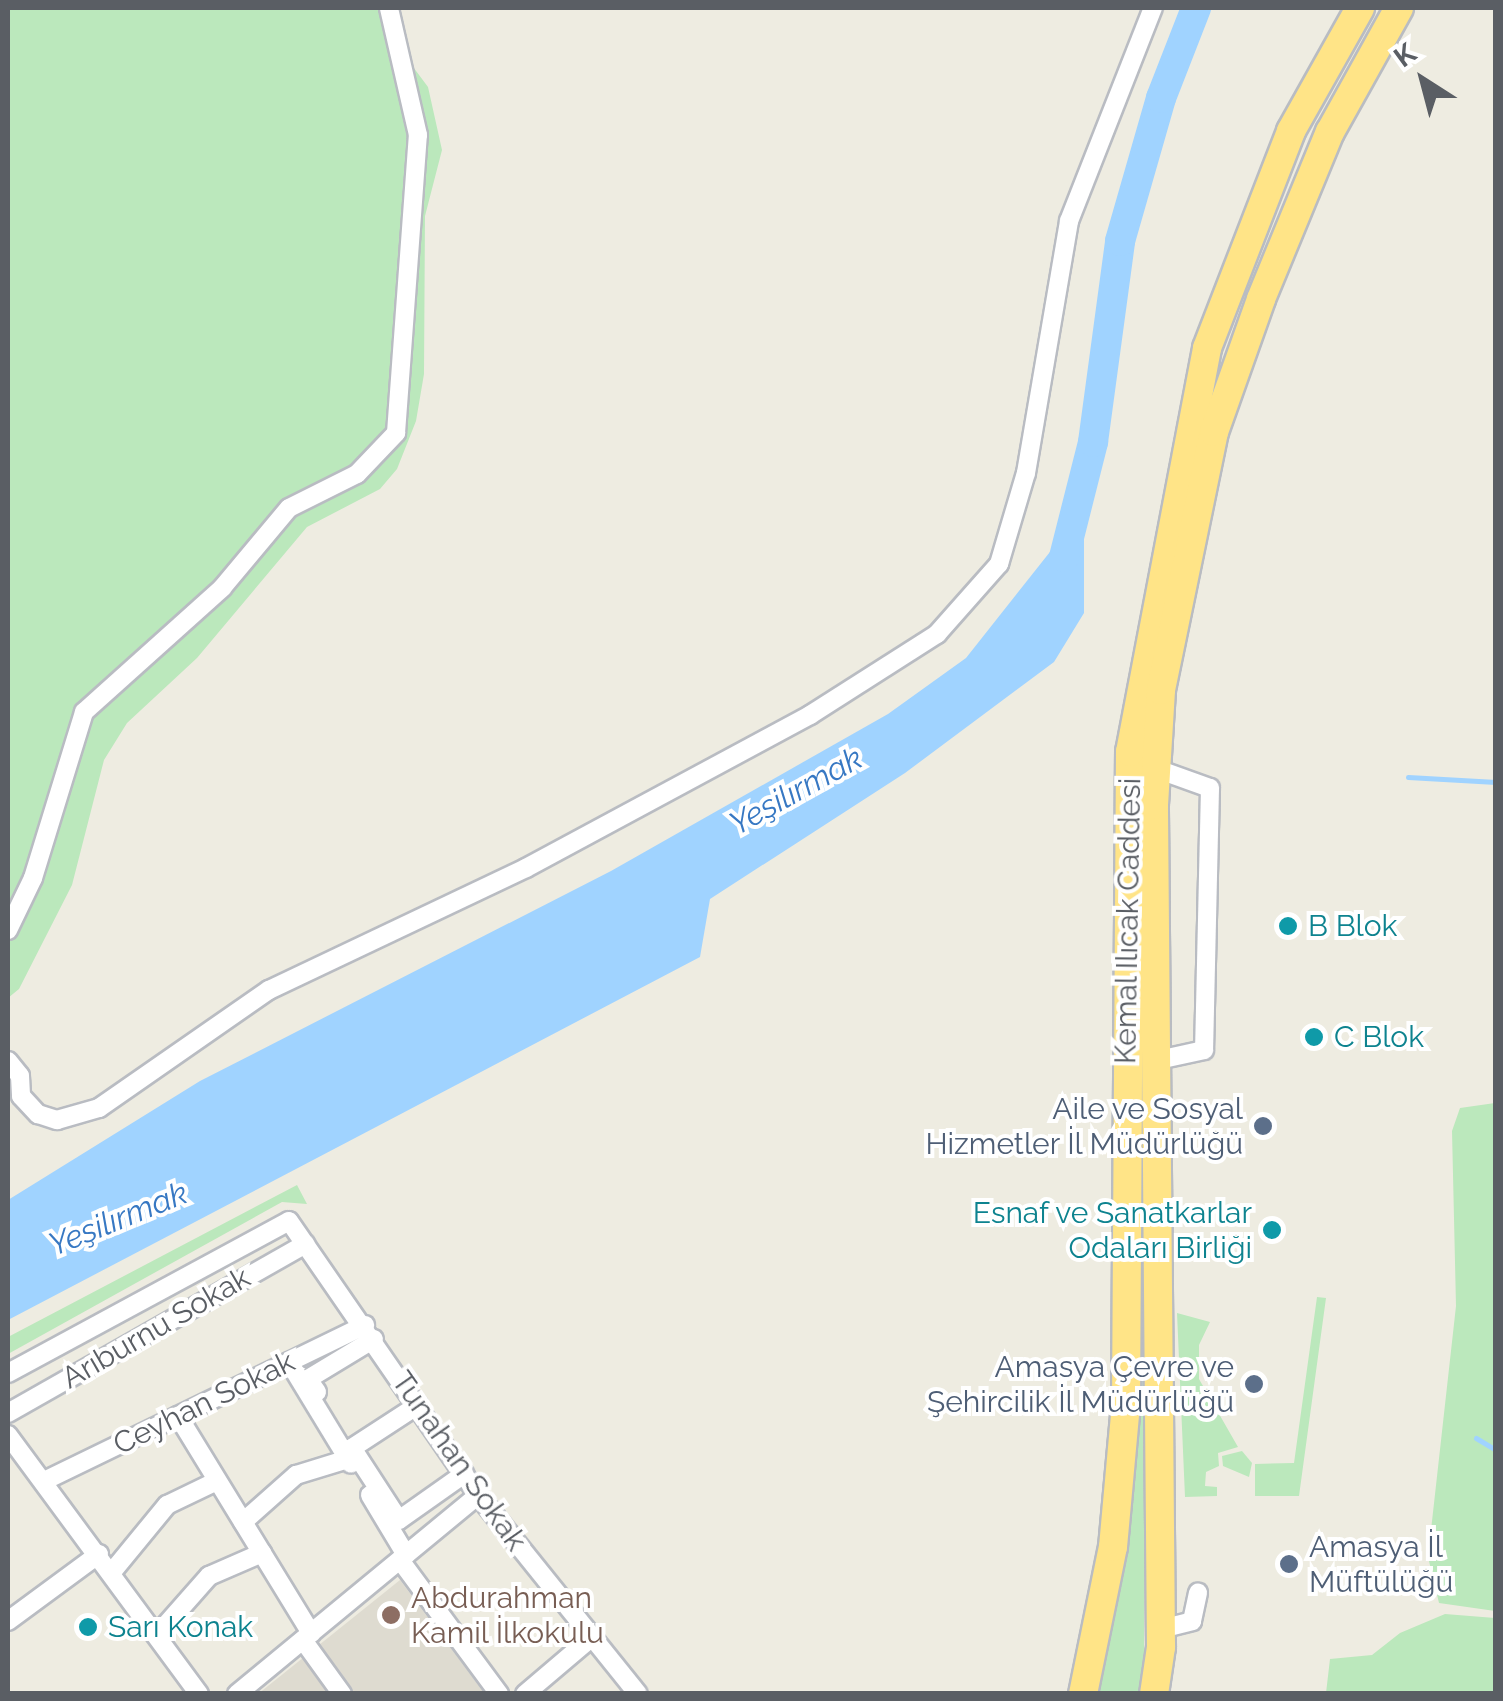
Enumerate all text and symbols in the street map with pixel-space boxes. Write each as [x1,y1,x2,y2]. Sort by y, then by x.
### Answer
north arrow [1373,30,1473,130]
text: K [1388,36,1422,74]
water label: Yeşilırmak [723,739,869,843]
street label: Kemal Ilıcak Caddesi [1107,777,1149,1065]
place label: B Blok [1308,908,1398,944]
marker: B Blok [1277,915,1299,937]
place label: C Blok [1334,1019,1424,1055]
marker: C Blok [1303,1026,1325,1048]
place label: Aile ve Sosyal Hizmetler İl Müdürlüğü [924,1091,1243,1162]
marker: Aile ve Sosyal Hizmetler İl Müdürlüğü [1252,1115,1274,1137]
water label: Yeşilırmak [43,1174,193,1264]
place label: Esnaf ve Sanatkarlar Odaları Birliği [971,1195,1252,1266]
marker: Esnaf ve Sanatkarlar Odaları Birliği [1261,1219,1283,1241]
street label: Arıburnu Sokak [55,1260,257,1396]
street label: Ceyhan Sokak [108,1344,300,1462]
place label: Amasya Çevre ve Şehircilik İl Müdürlüğü [926,1349,1234,1420]
street label: Tunahan Sokak [384,1364,534,1558]
marker: Amasya Çevre ve Şehircilik İl Müdürlüğü [1243,1373,1265,1395]
place label: Amasya İl Müftülüğü [1309,1529,1453,1600]
marker: Amasya İl Müftülüğü [1278,1553,1300,1575]
place label: Abdurahman Kamil İlkokulu [411,1580,605,1650]
marker: Abdurahman Kamil İlkokulu [380,1604,402,1626]
place label: Sarı Konak [108,1609,253,1645]
marker: Sarı Konak [77,1616,99,1638]

